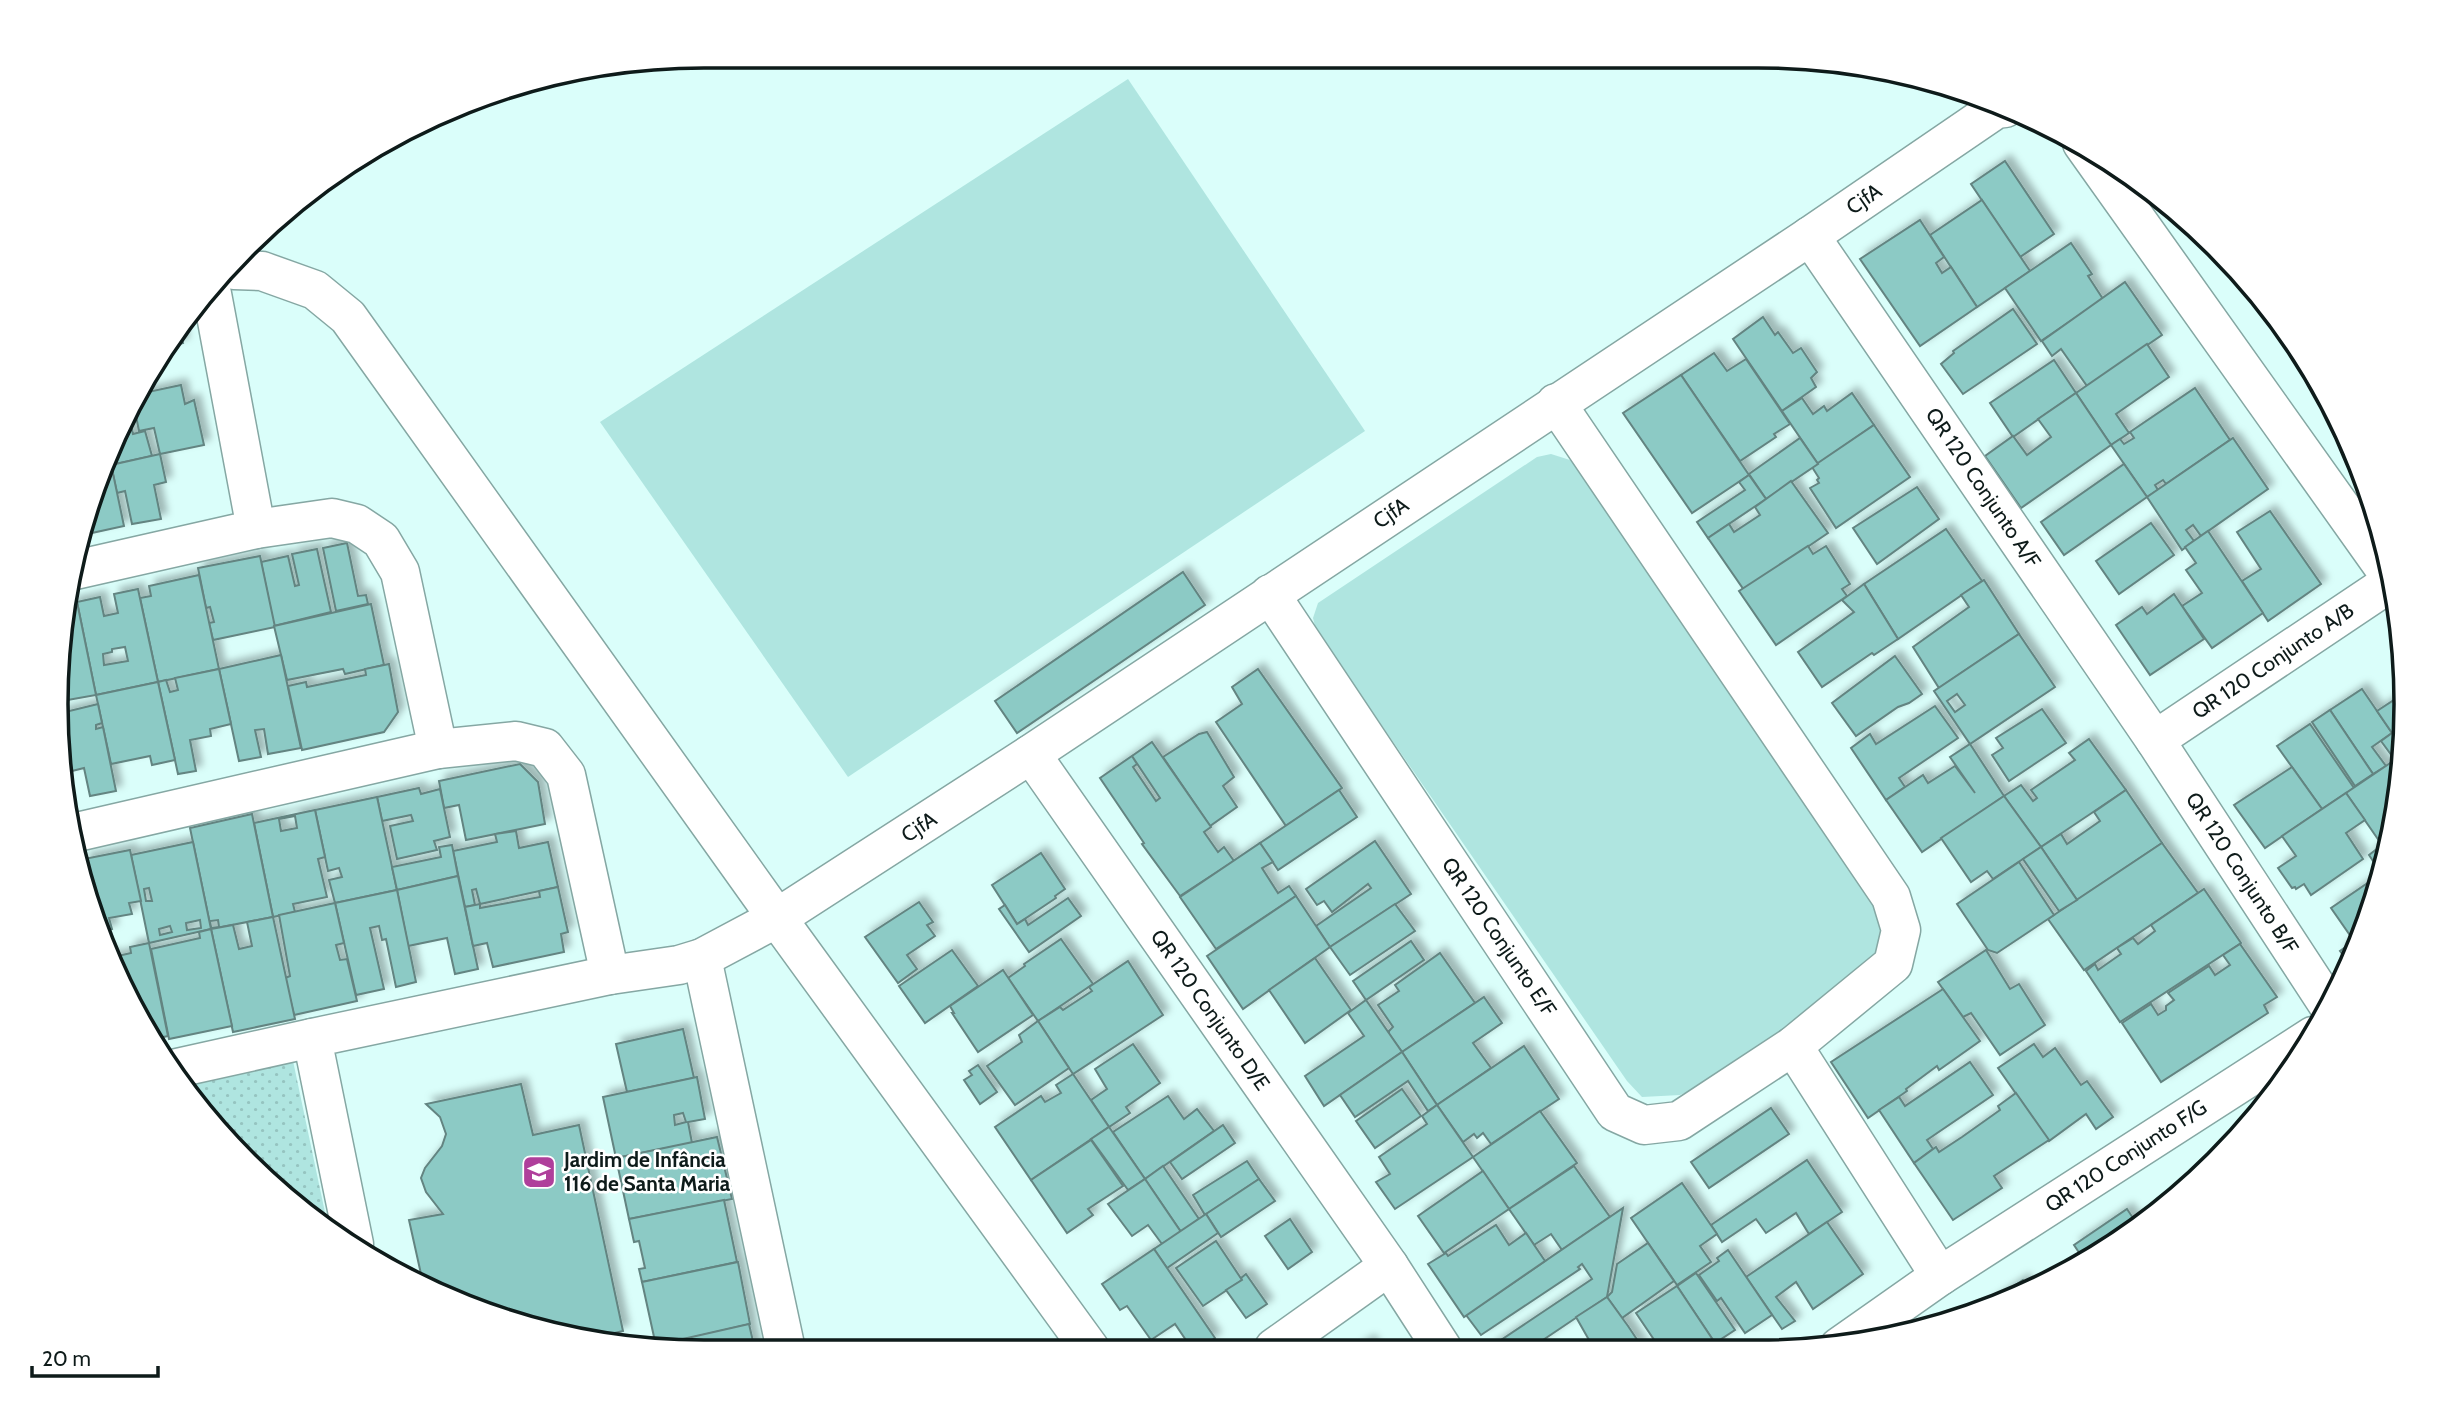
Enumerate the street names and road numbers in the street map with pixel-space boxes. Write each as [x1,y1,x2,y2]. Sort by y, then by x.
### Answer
street label: CjfA [1841,178,1887,220]
street label: QR 120 Conjunto A/F [1920,403,2046,573]
street label: CjfA [1368,492,1414,534]
street label: QR 120 Conjunto A/B [2187,597,2359,725]
street label: QR 120 Conjunto B/F [2180,787,2304,959]
street label: CjfA [896,806,942,848]
street label: QR 120 Conjunto E/F [1436,852,1562,1022]
street label: QR 120 Conjunto D/E [1145,925,1275,1095]
street label: QR 120 Conjunto F/G [2040,1094,2212,1218]

